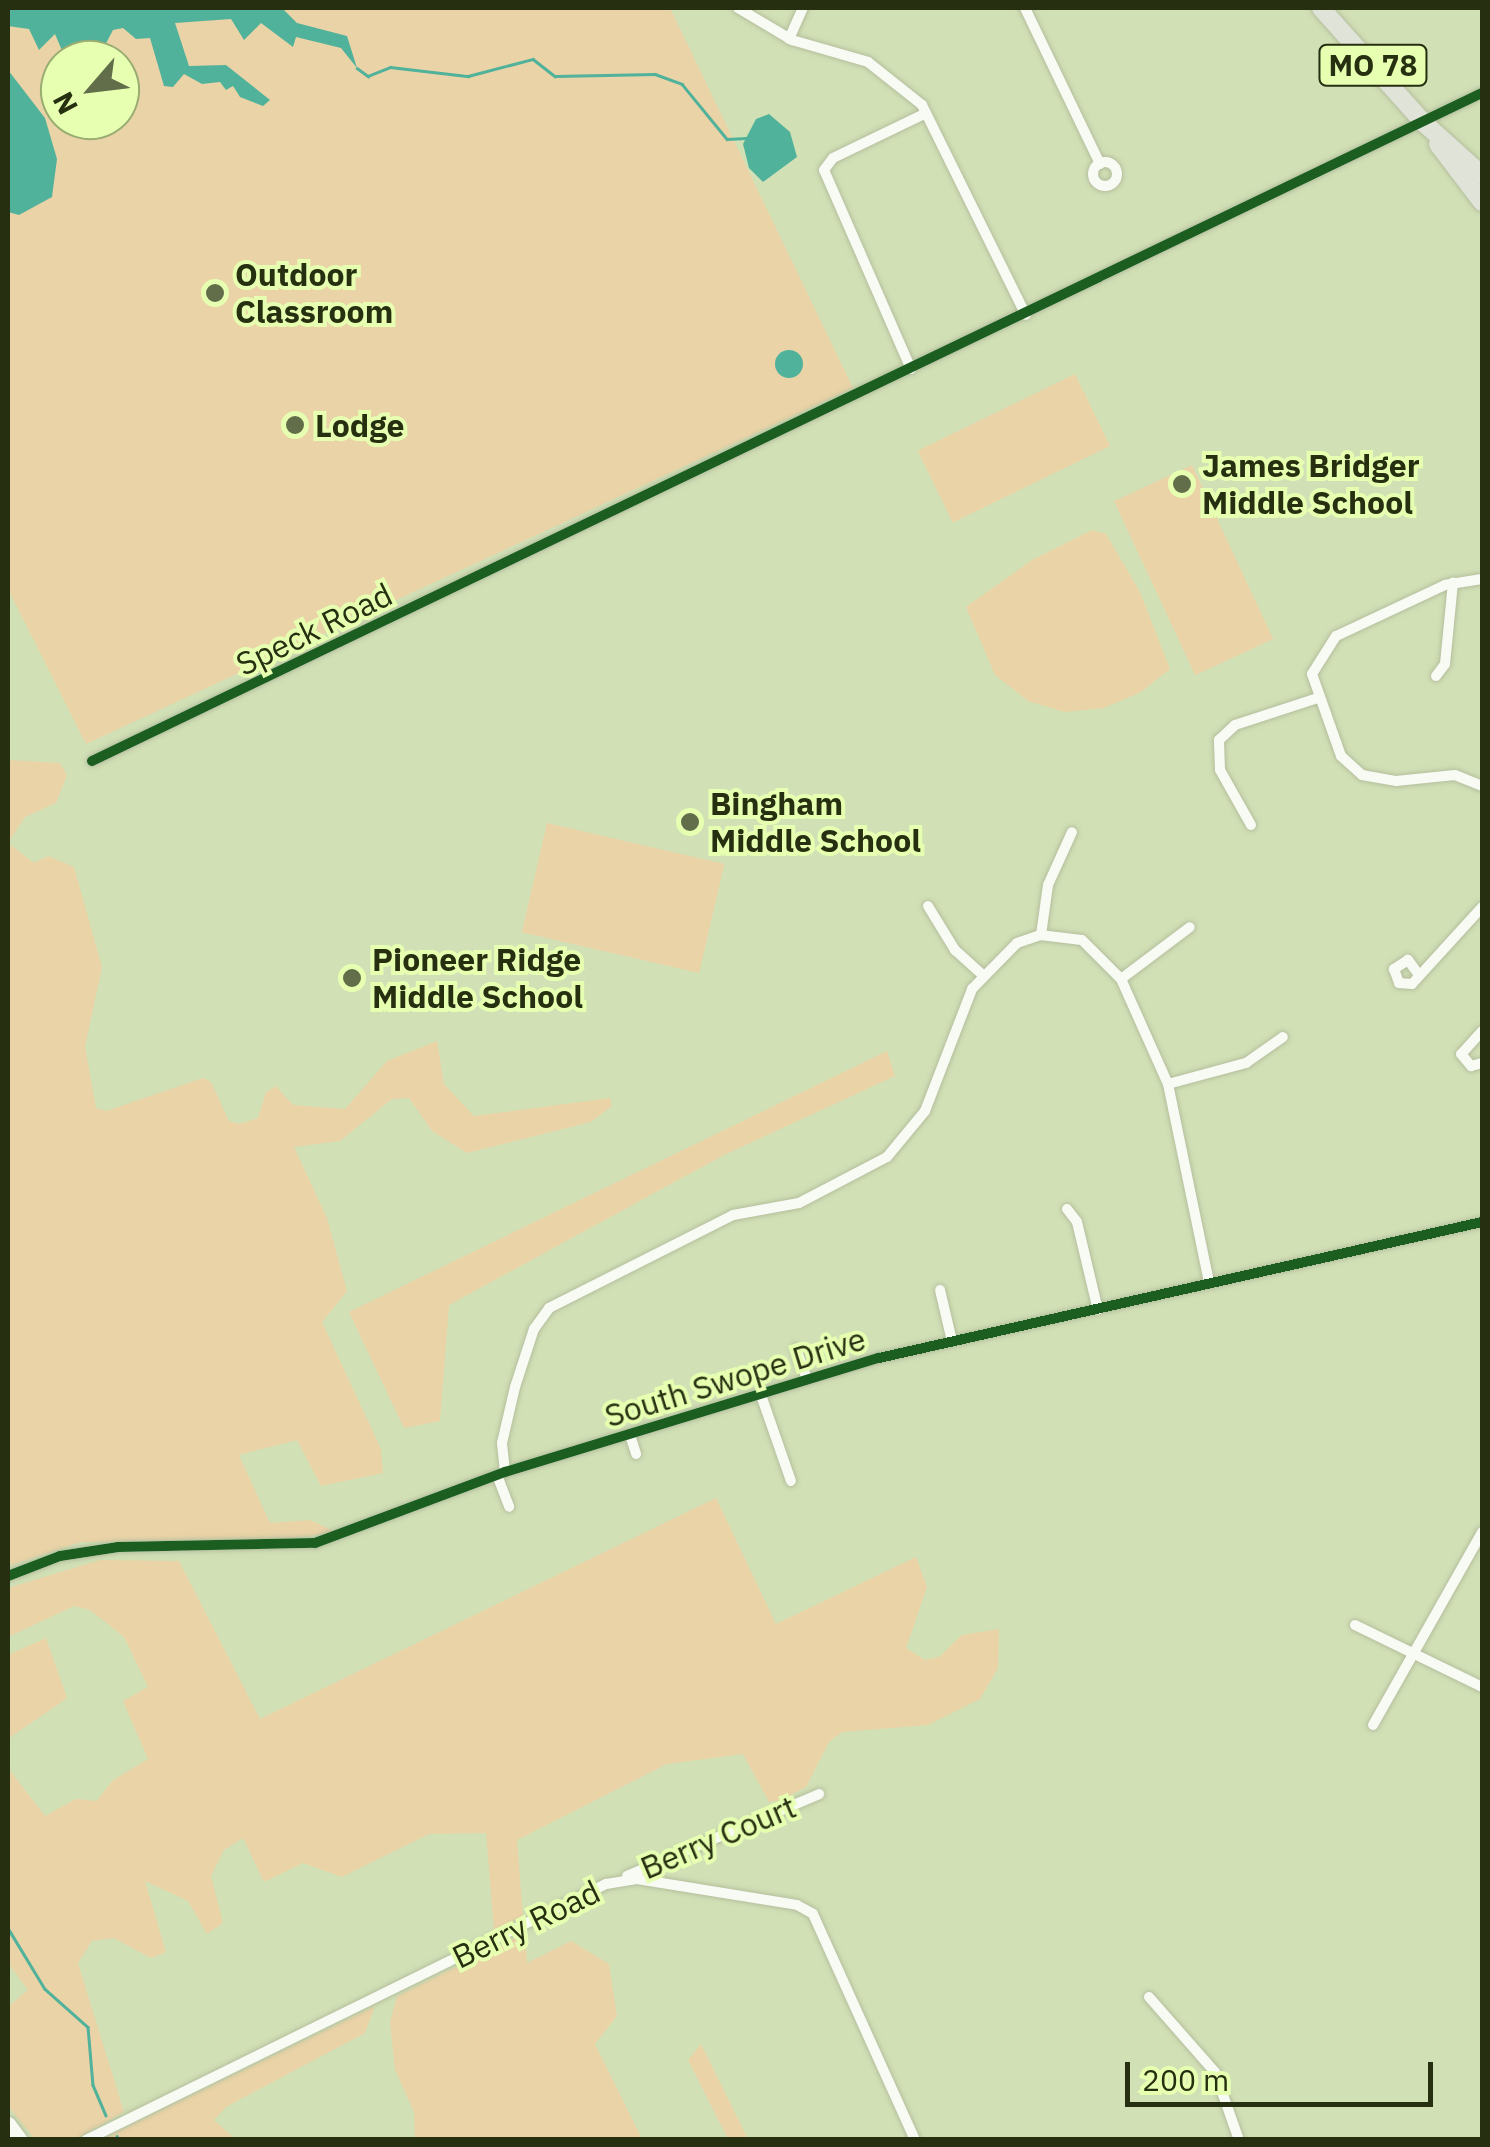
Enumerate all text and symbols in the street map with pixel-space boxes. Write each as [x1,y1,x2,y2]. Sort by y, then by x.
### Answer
north arrow [40,40,140,140]
road number: MO 78 [1318,40,1428,90]
text: N [44,86,86,121]
place label: Outdoor Classroom [235,256,393,331]
marker: Outdoor Classroom [204,282,226,304]
place label: Lodge [315,406,405,444]
marker: Lodge [284,414,306,436]
place label: James Bridger Middle School [1202,447,1420,522]
marker: James Bridger Middle School [1171,473,1193,495]
street label: Speck Road [230,575,398,683]
place label: Bingham Middle School [710,785,921,860]
marker: Bingham Middle School [679,811,701,833]
place label: Pioneer Ridge Middle School [372,941,583,1016]
marker: Pioneer Ridge Middle School [341,967,363,989]
street label: South Swope Drive [600,1319,870,1435]
street label: Berry Court [635,1787,801,1887]
street label: Berry Road [446,1872,606,1976]
scale bar [1130,2042,1438,2104]
text: 200 m [1142,2060,1229,2099]

